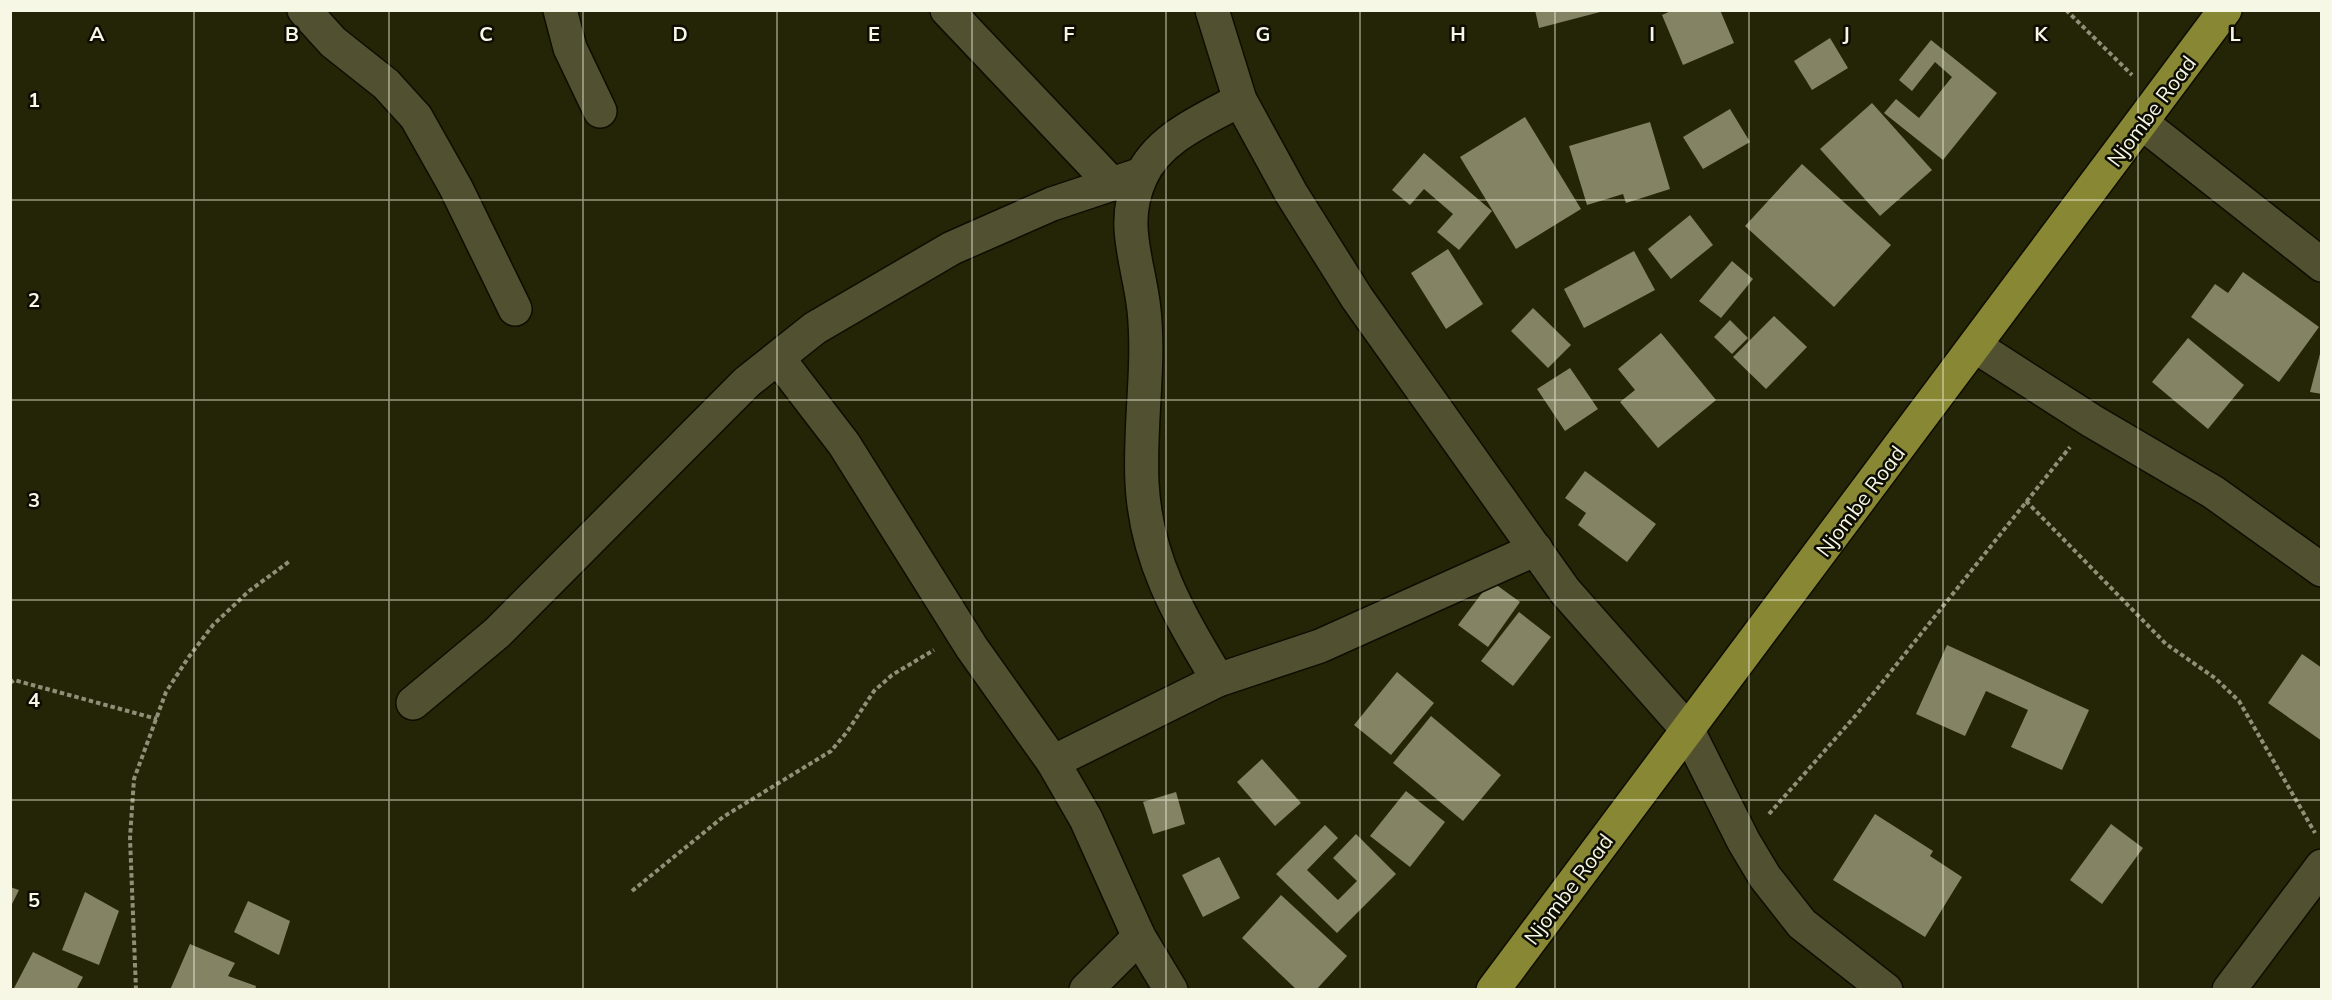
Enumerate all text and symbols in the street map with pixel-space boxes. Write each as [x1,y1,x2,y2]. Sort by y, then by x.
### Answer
text: A [90,21,105,46]
text: B [285,21,299,46]
text: C [479,21,493,46]
text: D [672,21,688,46]
text: E [868,21,880,46]
text: F [1063,21,1075,46]
text: G [1256,21,1270,46]
text: H [1450,21,1466,46]
text: I [1649,21,1655,46]
text: J [1842,21,1850,46]
text: K [2034,21,2048,46]
text: L [2229,21,2241,46]
street label: Njombe Road [2101,50,2201,172]
text: 1 [28,87,40,112]
text: 2 [28,287,40,312]
street label: Njombe Road [1810,440,1910,562]
text: 3 [28,487,40,512]
text: 4 [28,687,40,712]
street label: Njombe Road [1518,828,1618,950]
text: 5 [28,887,40,912]

